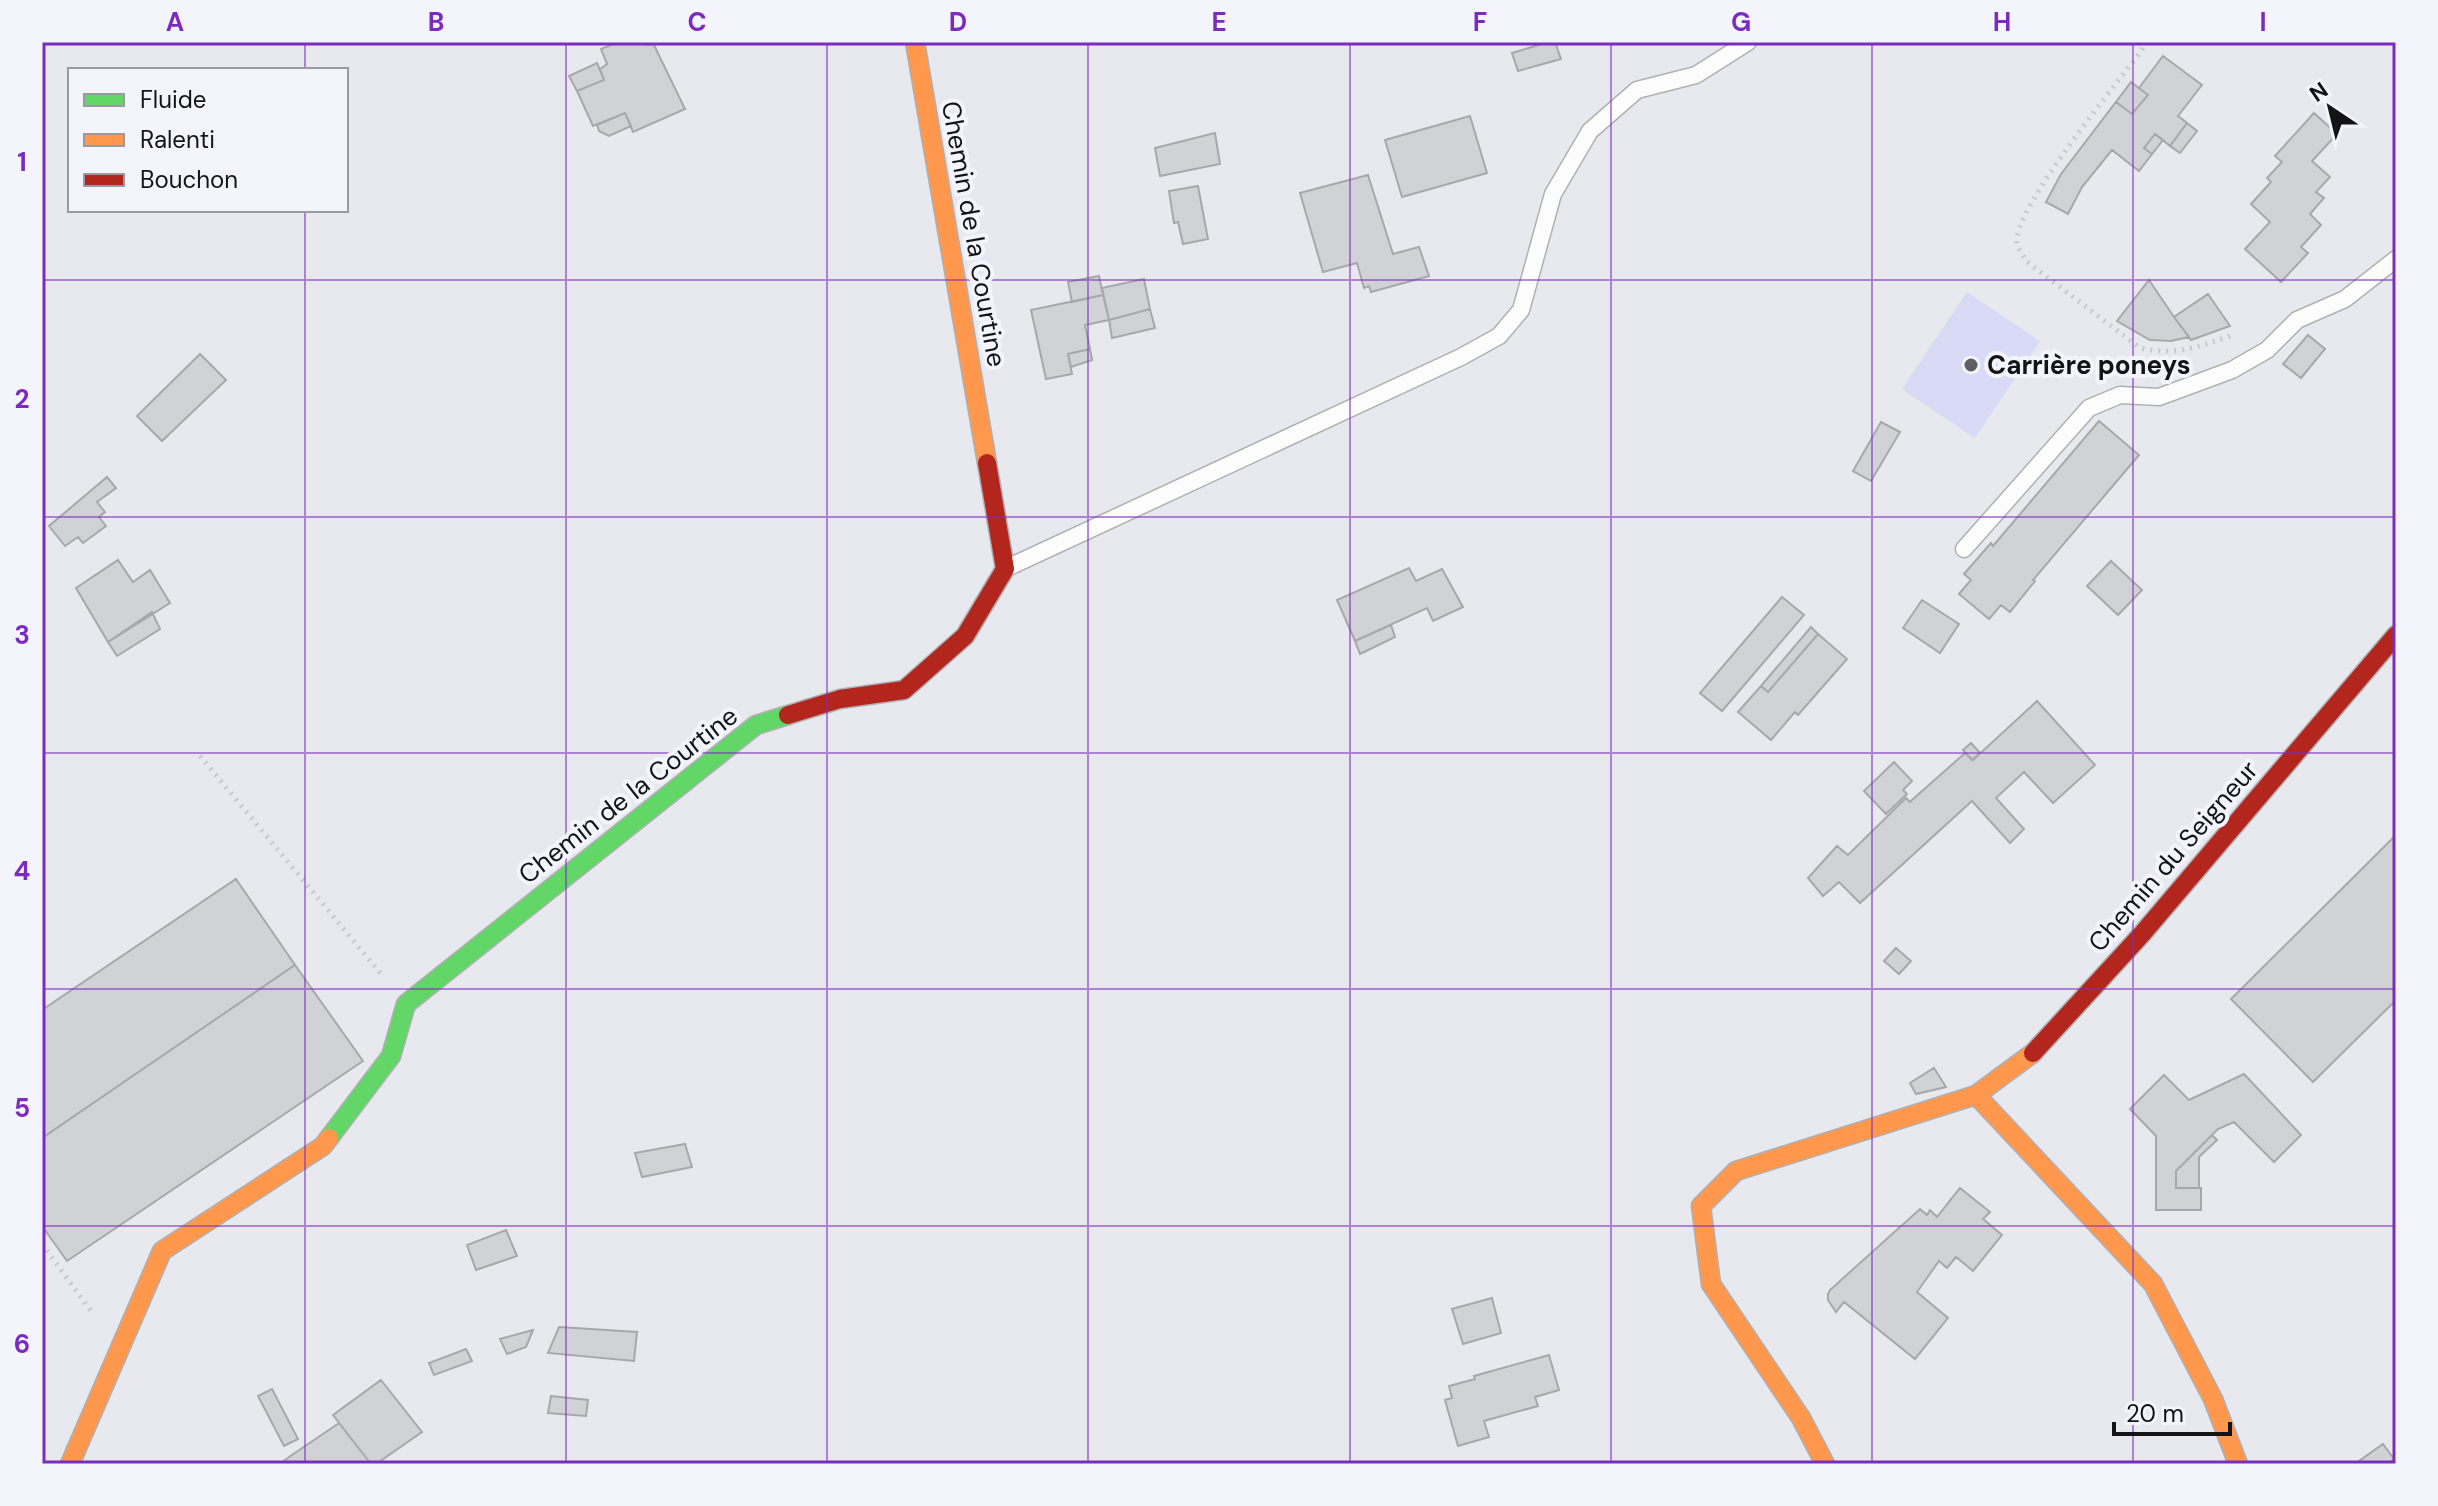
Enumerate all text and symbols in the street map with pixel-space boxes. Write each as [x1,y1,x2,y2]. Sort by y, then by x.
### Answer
text: A [166,5,184,39]
text: B [428,5,444,39]
text: C [687,5,707,39]
text: D [949,5,967,39]
text: E [1211,5,1227,39]
text: F [1473,5,1487,39]
text: G [1731,5,1751,39]
text: H [1993,5,2011,39]
text: I [2259,5,2267,39]
legend [68,68,348,212]
north arrow [2290,68,2370,148]
text: N [2304,76,2334,109]
text: Fluide [140,84,206,115]
street label: Chemin de la Courtine [934,99,1014,369]
text: Ralenti [140,124,215,155]
text: 1 [17,145,27,179]
text: Bouchon [140,164,238,195]
place label: Carrière poneys [1987,348,2191,382]
marker: Carrière poneys [1962,356,1980,374]
text: 2 [14,382,30,416]
text: 3 [14,618,30,652]
street label: Chemin de la Courtine [511,699,745,891]
street label: Chemin du Seigneur [2081,753,2265,959]
text: 4 [14,854,30,888]
text: 5 [14,1091,30,1125]
text: 6 [14,1327,30,1361]
scale bar [2114,1386,2230,1436]
text: 20 m [2126,1398,2184,1429]

